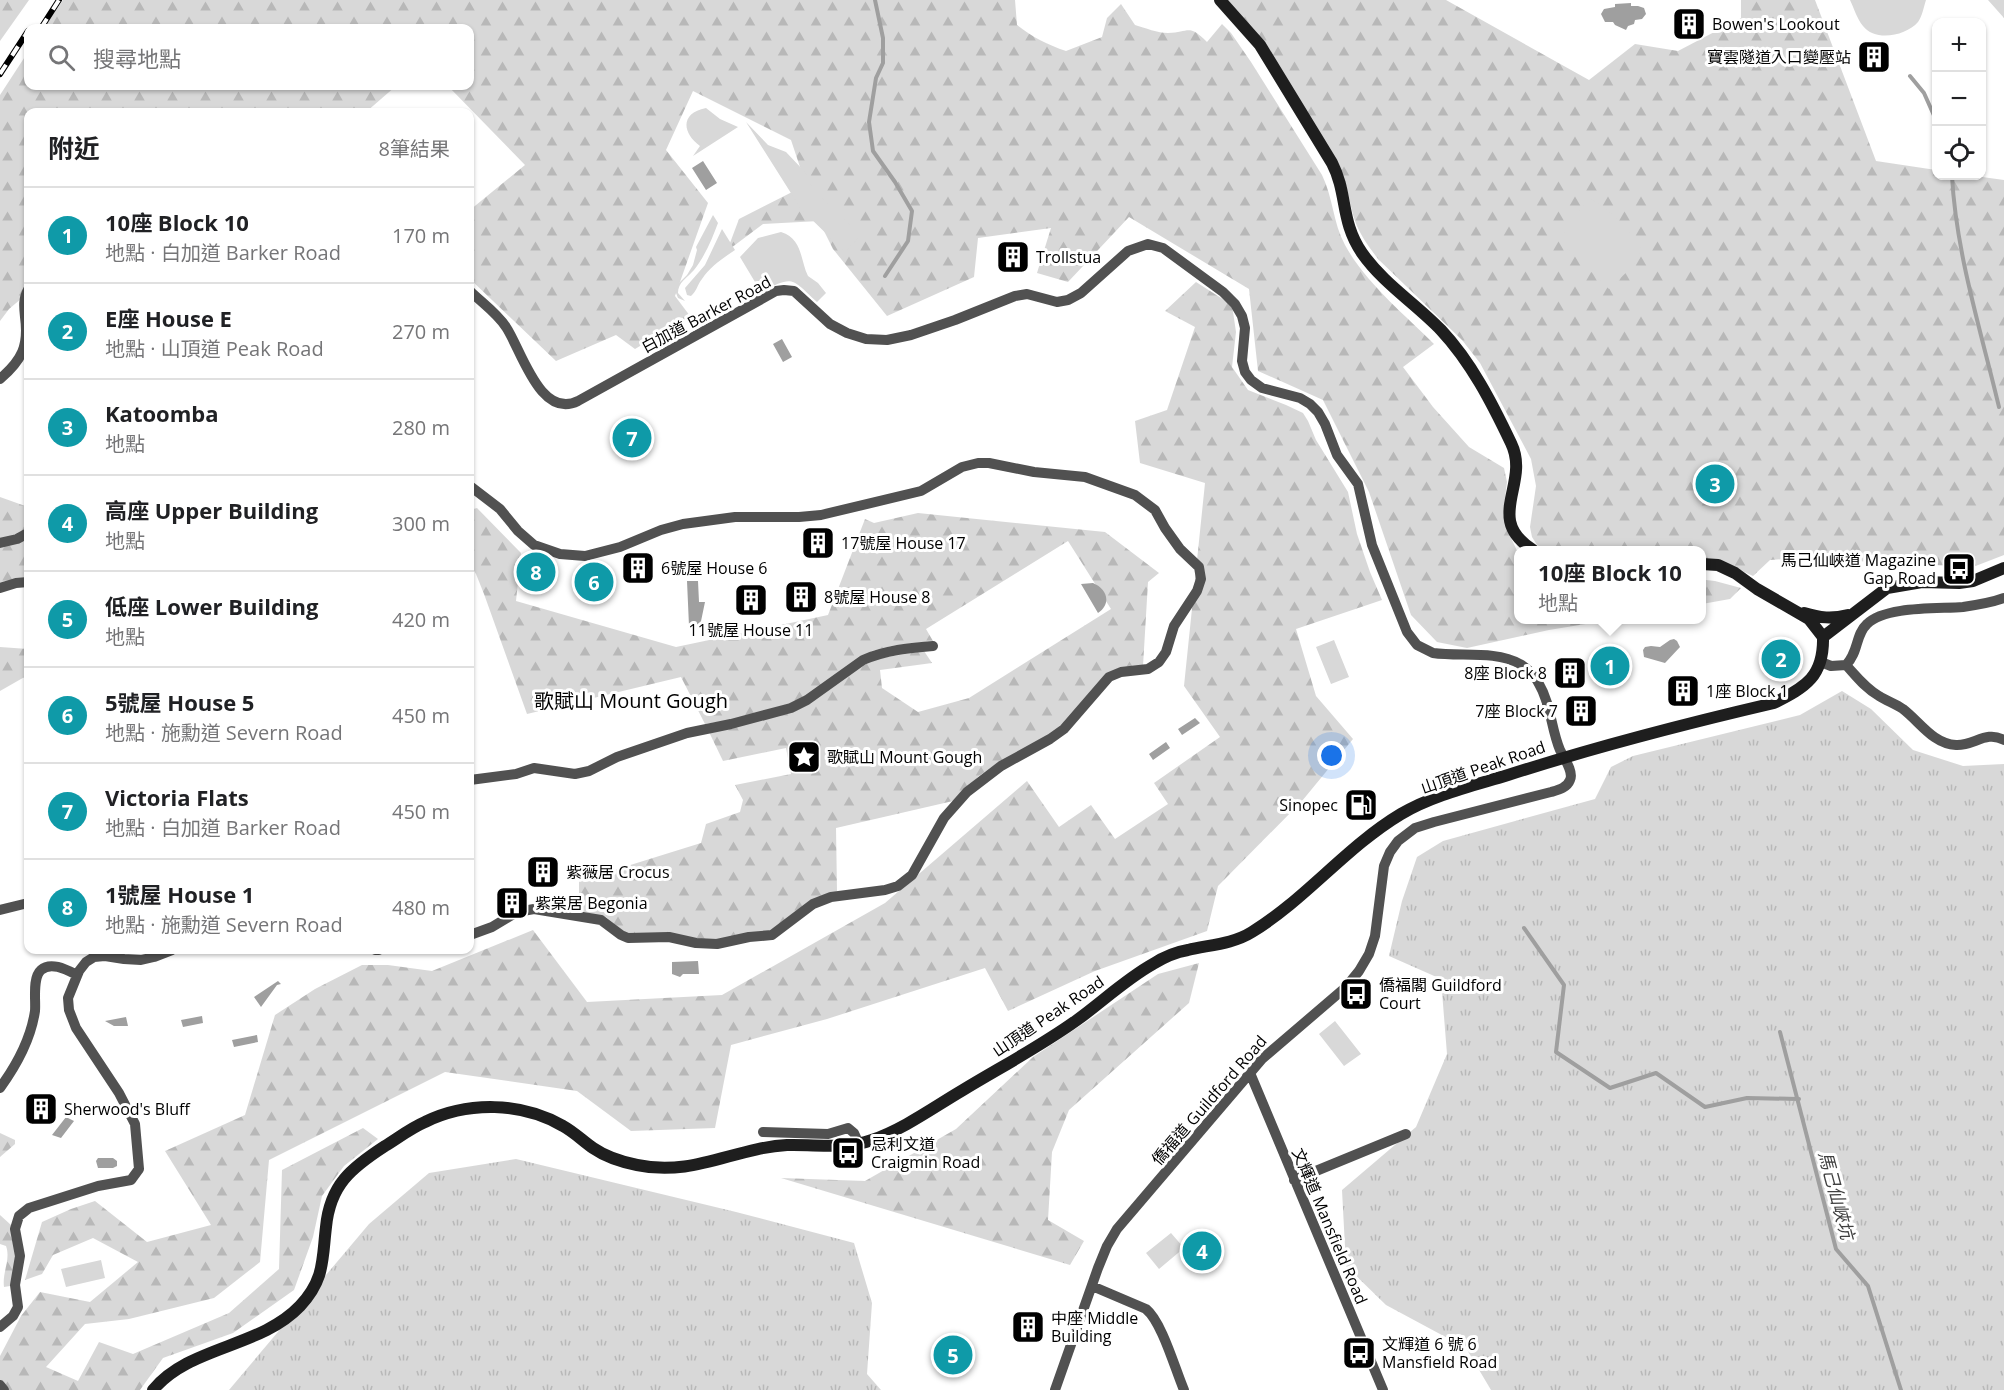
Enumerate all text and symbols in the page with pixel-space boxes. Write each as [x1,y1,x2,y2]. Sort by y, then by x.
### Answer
building icon: Bowen's Lookout [1671,6,1707,42]
place label: Bowen's Lookout [1712,13,1840,35]
map controls [1932,18,1986,180]
button: + [1932,18,1986,72]
search box [24,24,474,90]
building icon: 寶雲隧道入口變壓站 [1856,39,1892,75]
icon: search [45,41,78,74]
text: 搜尋地點 [93,43,181,73]
place label: 寶雲隧道入口變壓站 [1707,46,1851,68]
button: − [1932,72,1986,126]
button: locate [1932,126,1986,180]
text: 附近 [48,130,100,166]
text: 8筆結果 [379,135,450,162]
text: 10座 Block 10 [105,207,249,237]
text: 1 [62,222,73,249]
text: 170 m [392,222,450,249]
text: 地點 · 白加道 Barker Road [105,239,341,266]
building icon: Trollstua [995,239,1031,275]
place label: Trollstua [1036,246,1101,268]
street label: 白加道 Barker Road [637,270,775,358]
text: E座 House E [105,303,232,333]
text: 2 [62,318,73,345]
text: 270 m [392,318,450,345]
text: 地點 · 山頂道 Peak Road [105,335,324,362]
text: Katoomba [105,398,219,428]
text: 3 [62,414,73,441]
text: 280 m [392,414,450,441]
pin: 7 [612,416,652,460]
text: 地點 [105,430,145,457]
pin: 3 [1696,462,1734,506]
text: 高座 Upper Building [105,495,318,525]
text: 4 [62,510,73,537]
text: 300 m [392,510,450,537]
building icon: 17號屋 House 17 [800,525,836,561]
text: 地點 [105,527,145,554]
place label: 17號屋 House 17 [841,532,966,554]
popup [1514,546,1706,624]
place label: 馬己仙峽道 Magazine Gap Road [1781,549,1936,589]
pin: 8 [516,550,556,594]
building icon: 6號屋 House 6 [620,550,656,586]
bus stop icon: 馬己仙峽道 Magazine Gap Road [1941,551,1977,587]
place label: 6號屋 House 6 [661,557,767,579]
text: 10座 Block 10 [1538,557,1682,587]
pin: 6 [574,560,614,604]
building icon: 8號屋 House 8 [783,579,819,615]
building icon: 11號屋 House 11 [733,582,769,618]
place label: 8號屋 House 8 [824,586,930,608]
text: 地點 [1538,589,1578,616]
text: 低座 Lower Building [105,591,319,621]
text: 5 [62,606,73,633]
text: 420 m [392,606,450,633]
place label: 11號屋 House 11 [689,619,813,641]
text: 地點 [105,623,145,650]
pin: 2 [1762,636,1800,682]
pin: 1 [1590,644,1630,688]
building icon: 8座 Block 8 [1552,655,1588,691]
place label: 8座 Block 8 [1464,662,1547,684]
building icon: 1座 Block 1 [1665,673,1701,709]
place label: 1座 Block 1 [1706,680,1789,702]
text: 5號屋 House 5 [105,687,254,717]
district label: 歌賦山 Mount Gough [534,687,728,714]
building icon: 7座 Block 7 [1563,693,1599,729]
place label: 7座 Block 7 [1475,700,1558,722]
text: 6 [62,702,73,729]
text: 450 m [392,702,450,729]
text: 地點 · 施勳道 Severn Road [105,719,343,746]
street label: 山頂道 Peak Road [1418,735,1548,799]
place icon: 歌賦山 Mount Gough [786,739,822,775]
your location [1317,741,1346,770]
place label: 歌賦山 Mount Gough [827,746,982,768]
text: Victoria Flats [105,782,249,812]
fuel station icon: Sinopec [1343,787,1379,823]
place label: Sinopec [1279,794,1338,816]
text: 7 [62,798,73,825]
text: 450 m [392,798,450,825]
text: 地點 · 白加道 Barker Road [105,814,341,841]
building icon: 紫薇居 Crocus [525,854,561,890]
place label: 紫薇居 Crocus [566,861,670,883]
text: 1號屋 House 1 [105,879,254,909]
building icon: 紫棠居 Begonia [494,885,530,921]
place label: 紫棠居 Begonia [535,892,648,914]
text: 8 [62,894,73,921]
text: 480 m [392,894,450,921]
text: 地點 · 施勳道 Severn Road [105,911,343,938]
street label: 山頂道 Peak Road [988,970,1108,1062]
place label: 僑福閣 Guildford Court [1379,974,1502,1014]
bus stop icon: 僑福閣 Guildford Court [1338,976,1374,1012]
street label: 僑福道 Guildford Road [1147,1030,1271,1170]
building icon: Sherwood's Bluff [23,1091,59,1127]
place label: Sherwood's Bluff [64,1098,191,1120]
place label: 忌利文道 Craigmin Road [871,1133,980,1173]
bus stop icon: 忌利文道 Craigmin Road [830,1135,866,1171]
street label: 文輝道 Mansfield Road [1287,1145,1373,1307]
water label: 馬己仙峽坑 [1814,1148,1861,1244]
pin: 4 [1182,1228,1222,1274]
place label: 中座 Middle Building [1051,1307,1138,1347]
building icon: 中座 Middle Building [1010,1309,1046,1345]
pin: 5 [934,1332,972,1378]
place label: 文輝道 6 號 6 Mansfield Road [1382,1333,1497,1373]
bus stop icon: 文輝道 6 號 6 Mansfield Road [1341,1335,1377,1371]

